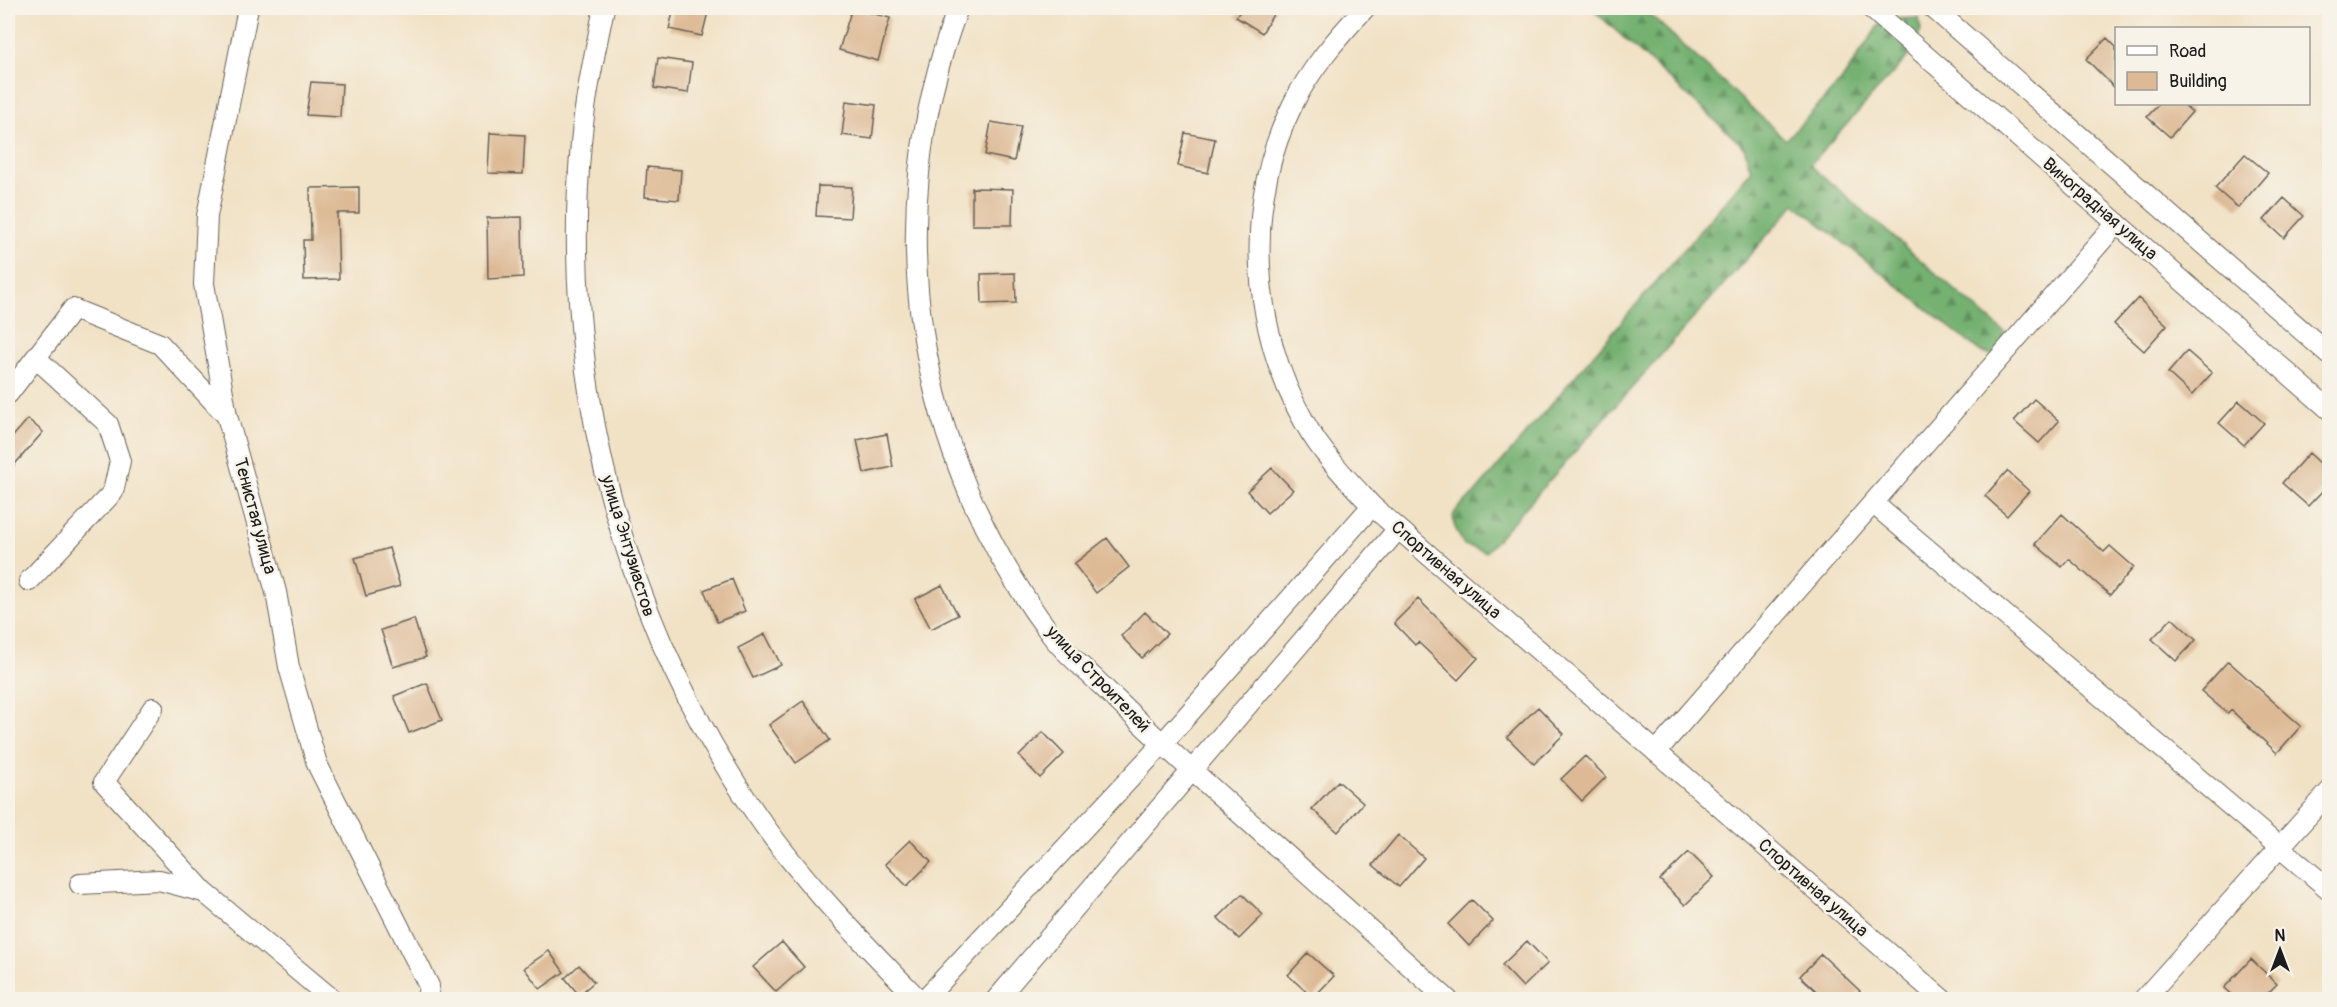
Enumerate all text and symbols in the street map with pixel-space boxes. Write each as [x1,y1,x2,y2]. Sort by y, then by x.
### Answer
legend [2115,27,2310,105]
text: Road [2169,40,2206,63]
text: Building [2169,70,2227,93]
street label: Виноградная улица [2038,153,2162,265]
street label: Тенистая улица [228,455,282,577]
street label: улица Энтузиастов [595,472,660,619]
street label: Спортивная улица [1386,516,1506,624]
street label: улица Строителей [1040,620,1155,737]
street label: Спортивная улица [1753,834,1873,942]
north arrow [2250,920,2310,980]
text: N [2275,926,2286,946]

